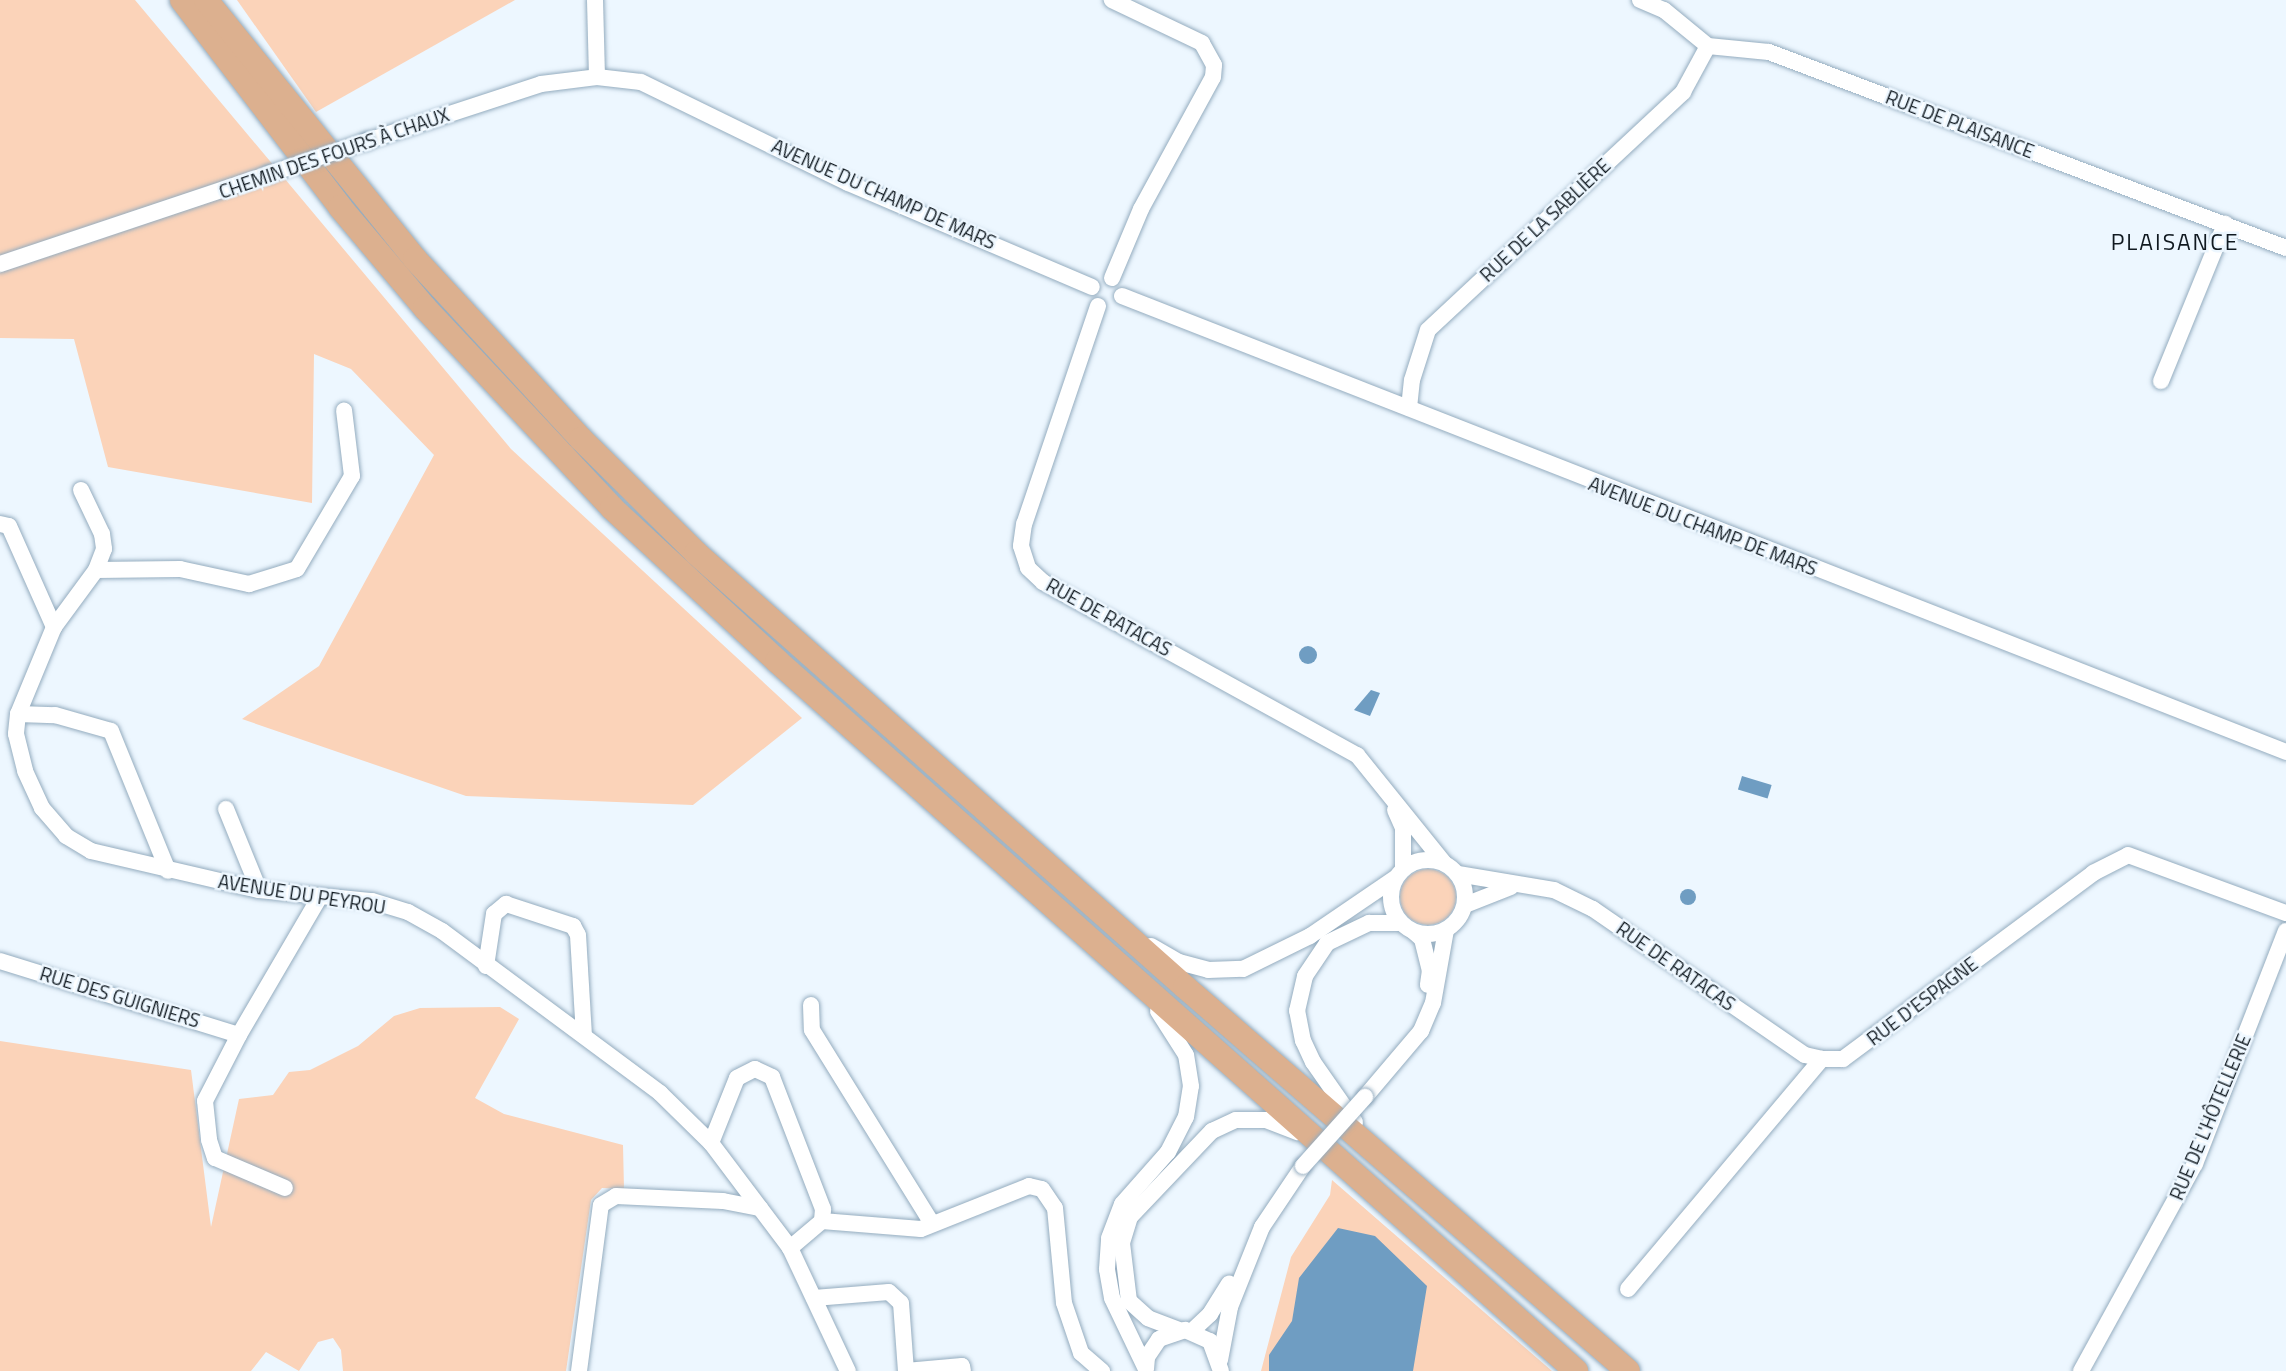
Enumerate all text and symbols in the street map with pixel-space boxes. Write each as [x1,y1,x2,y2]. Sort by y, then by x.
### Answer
street label: RUE DE PLAISANCE [1883,85,2037,163]
street label: CHEMIN DES FOURS À CHAUX [216,103,452,203]
street label: AVENUE DU CHAMP DE MARS [768,134,1000,254]
street label: RUE DE LA SABLIÈRE [1475,154,1615,286]
district label: PLAISANCE [2112,228,2238,256]
street label: AVENUE DU CHAMP DE MARS [1586,472,1820,580]
street label: RUE DE RATACAS [1042,573,1176,661]
street label: AVENUE DU PEYROU [217,870,387,918]
street label: RUE DE RATACAS [1612,917,1740,1015]
street label: RUE D'ESPAGNE [1862,952,1982,1050]
street label: RUE DES GUIGNIERS [37,962,203,1032]
street label: RUE DE L'HÔTELLERIE [2165,1031,2255,1203]

